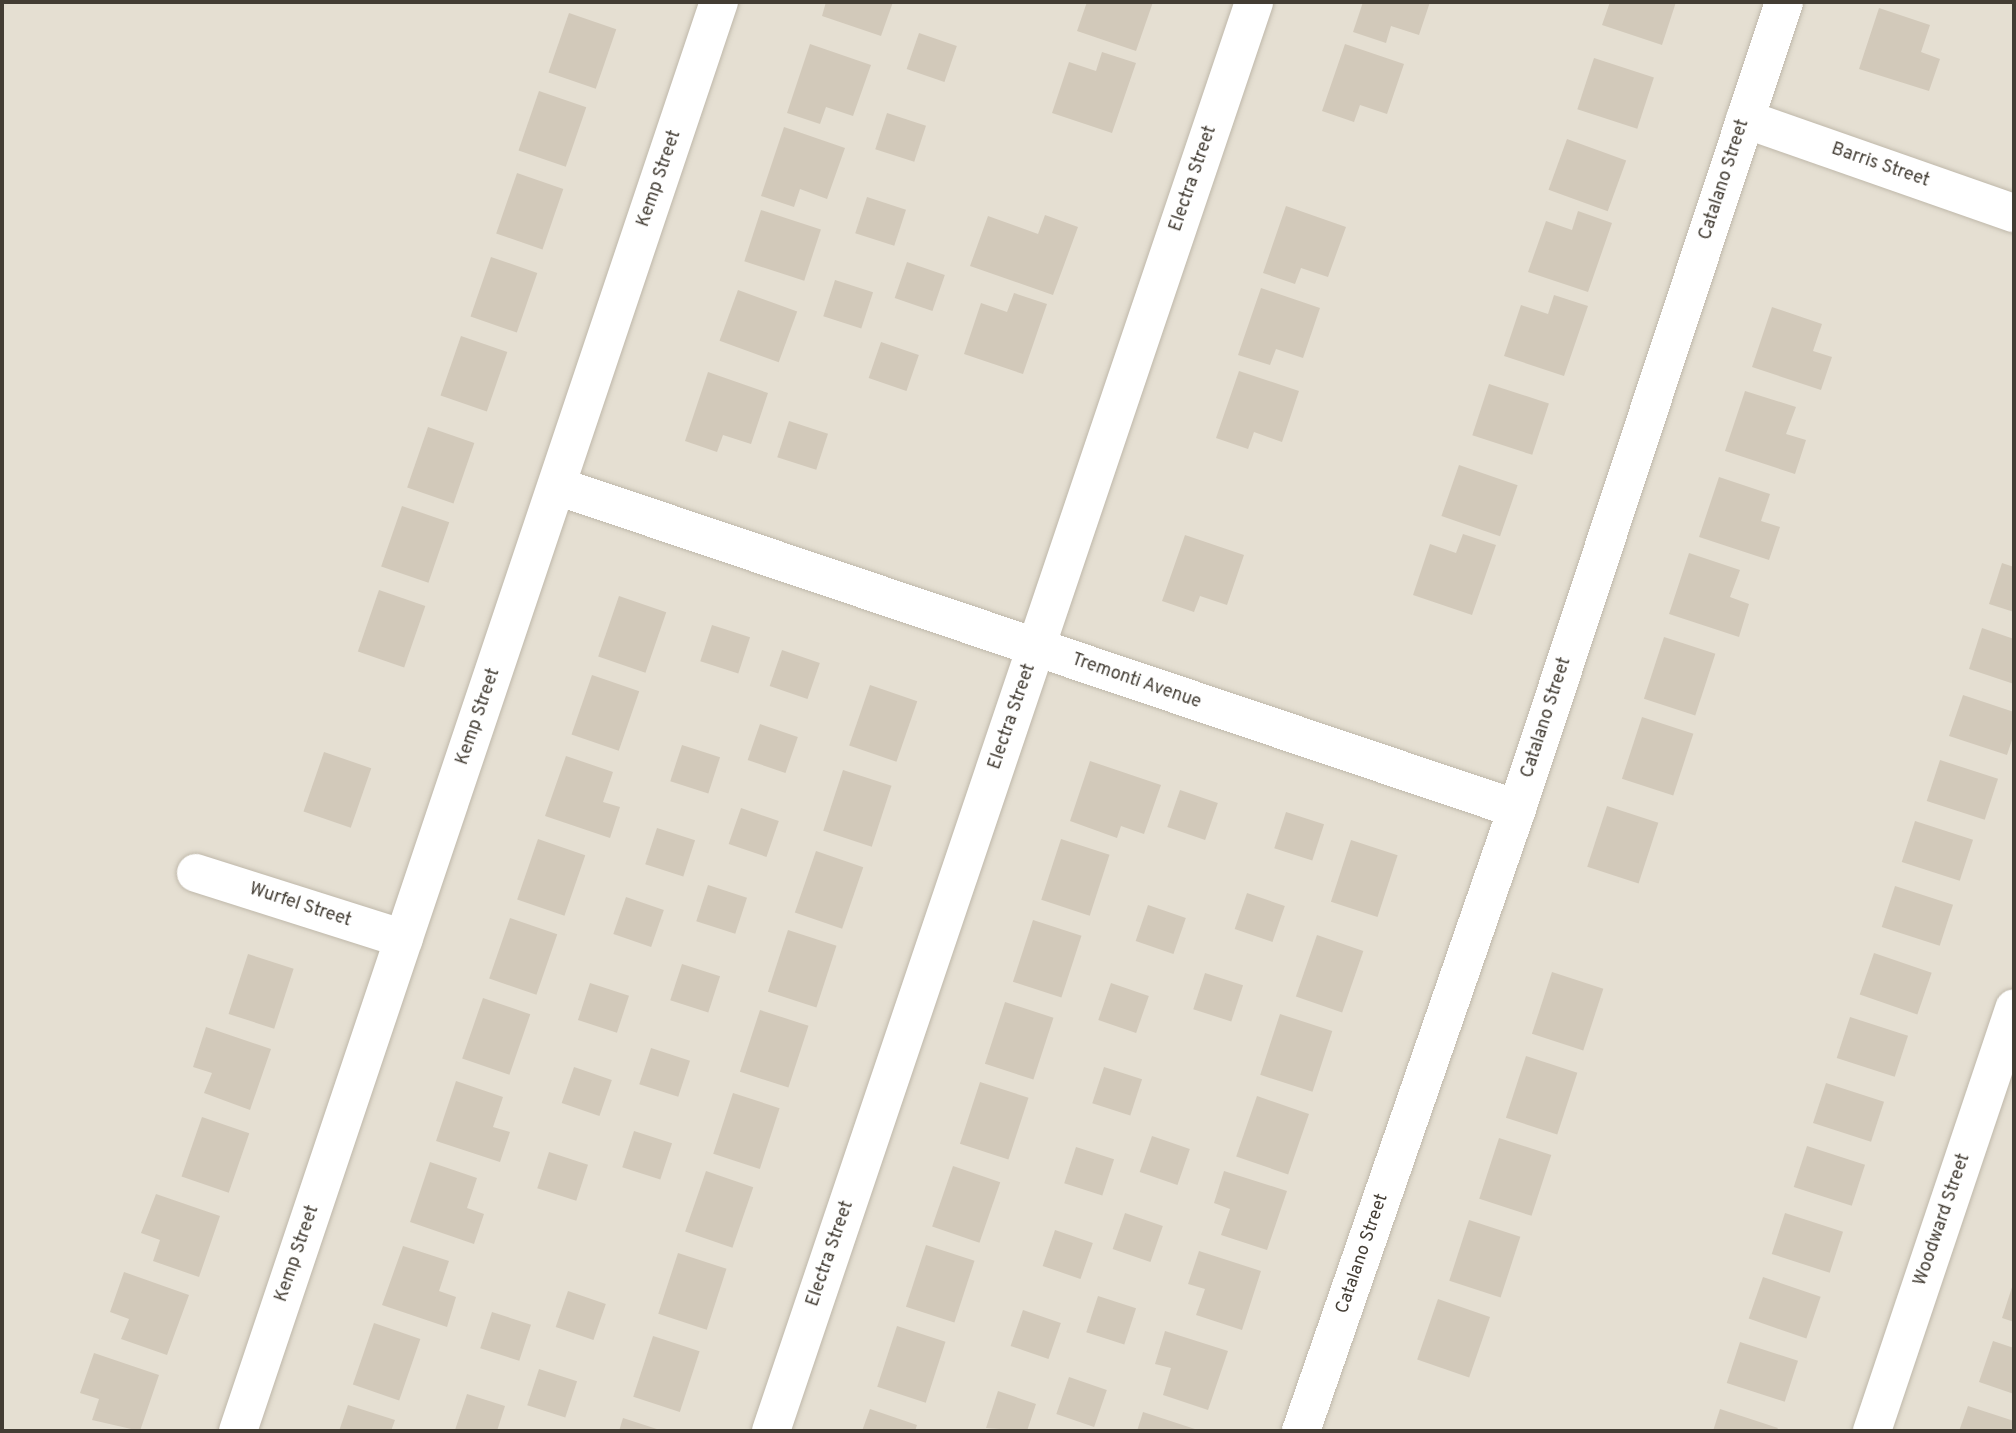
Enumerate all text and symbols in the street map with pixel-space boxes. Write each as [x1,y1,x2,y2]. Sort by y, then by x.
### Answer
street label: Catalano Street [1695,117,1755,243]
street label: Electra Street [1166,123,1222,235]
street label: Kemp Street [633,128,687,230]
street label: Barris Street [1828,139,1932,193]
street label: Tremonti Avenue [1068,650,1204,714]
street label: Catalano Street [1517,655,1577,781]
street label: Electra Street [985,661,1041,773]
street label: Kemp Street [452,666,506,768]
street label: Wurfel Street [246,879,354,933]
street label: Woodward Street [1910,1151,1976,1289]
street label: Catalano Street [1332,1191,1394,1317]
street label: Electra Street [803,1198,859,1310]
street label: Kemp Street [271,1203,325,1305]

